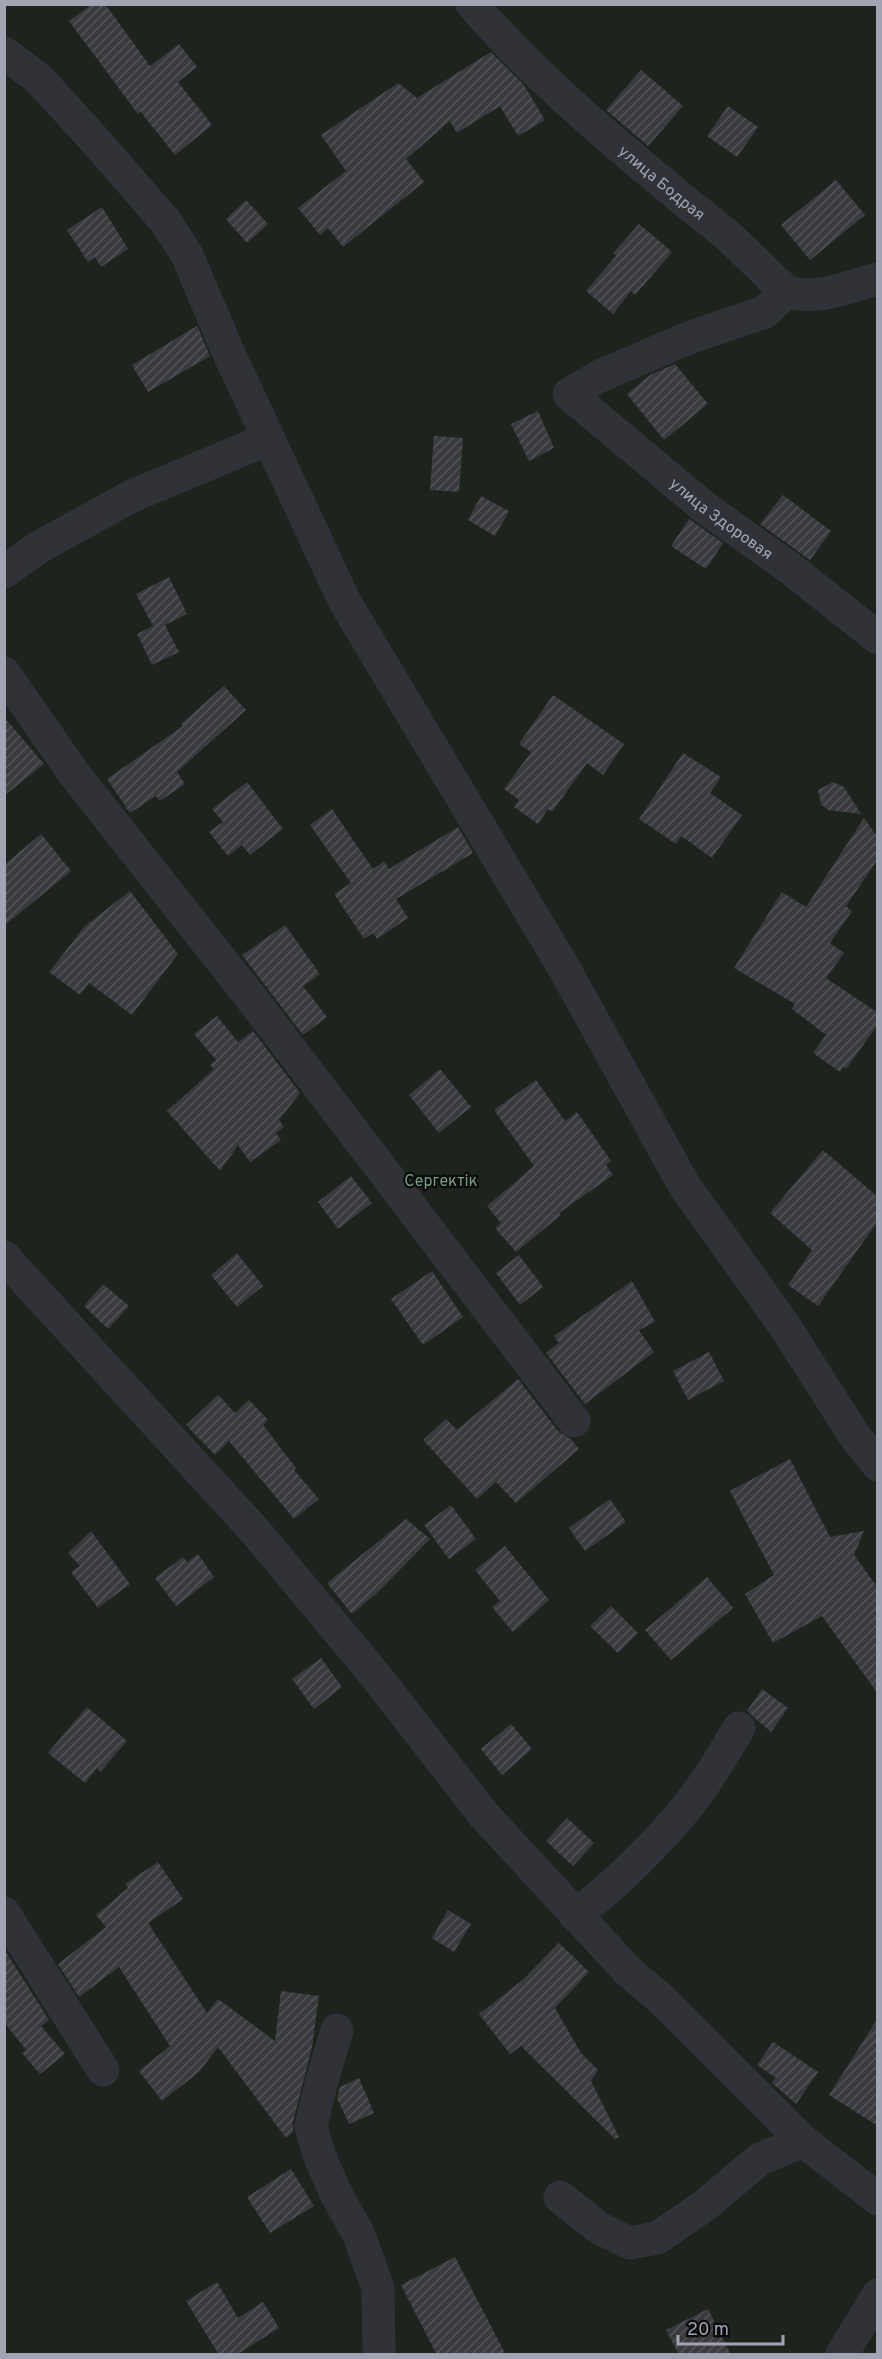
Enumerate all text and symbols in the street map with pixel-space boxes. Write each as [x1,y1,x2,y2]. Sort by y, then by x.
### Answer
street label: улица Бодрая [613,142,709,226]
street label: улица Здоровая [665,474,776,565]
park label: Сергектік [404,1172,478,1192]
scale bar [678,2308,783,2346]
text: 20 m [687,2319,729,2342]

